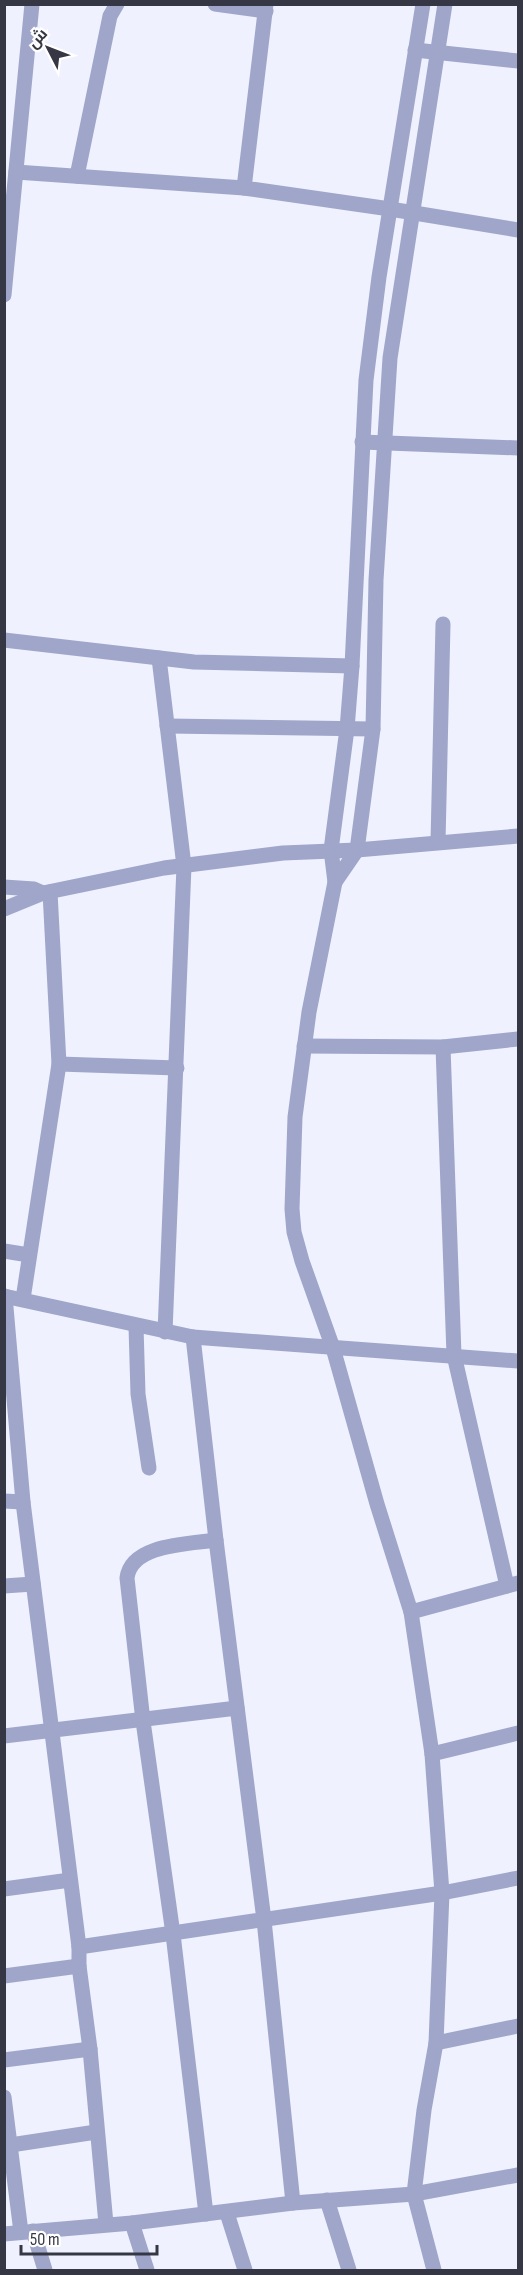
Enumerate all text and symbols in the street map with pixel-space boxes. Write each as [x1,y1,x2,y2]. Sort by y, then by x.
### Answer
north arrow [18,18,78,78]
text: ش [24,25,52,53]
scale bar [21,2218,158,2256]
text: 50 m [30,2229,60,2250]

